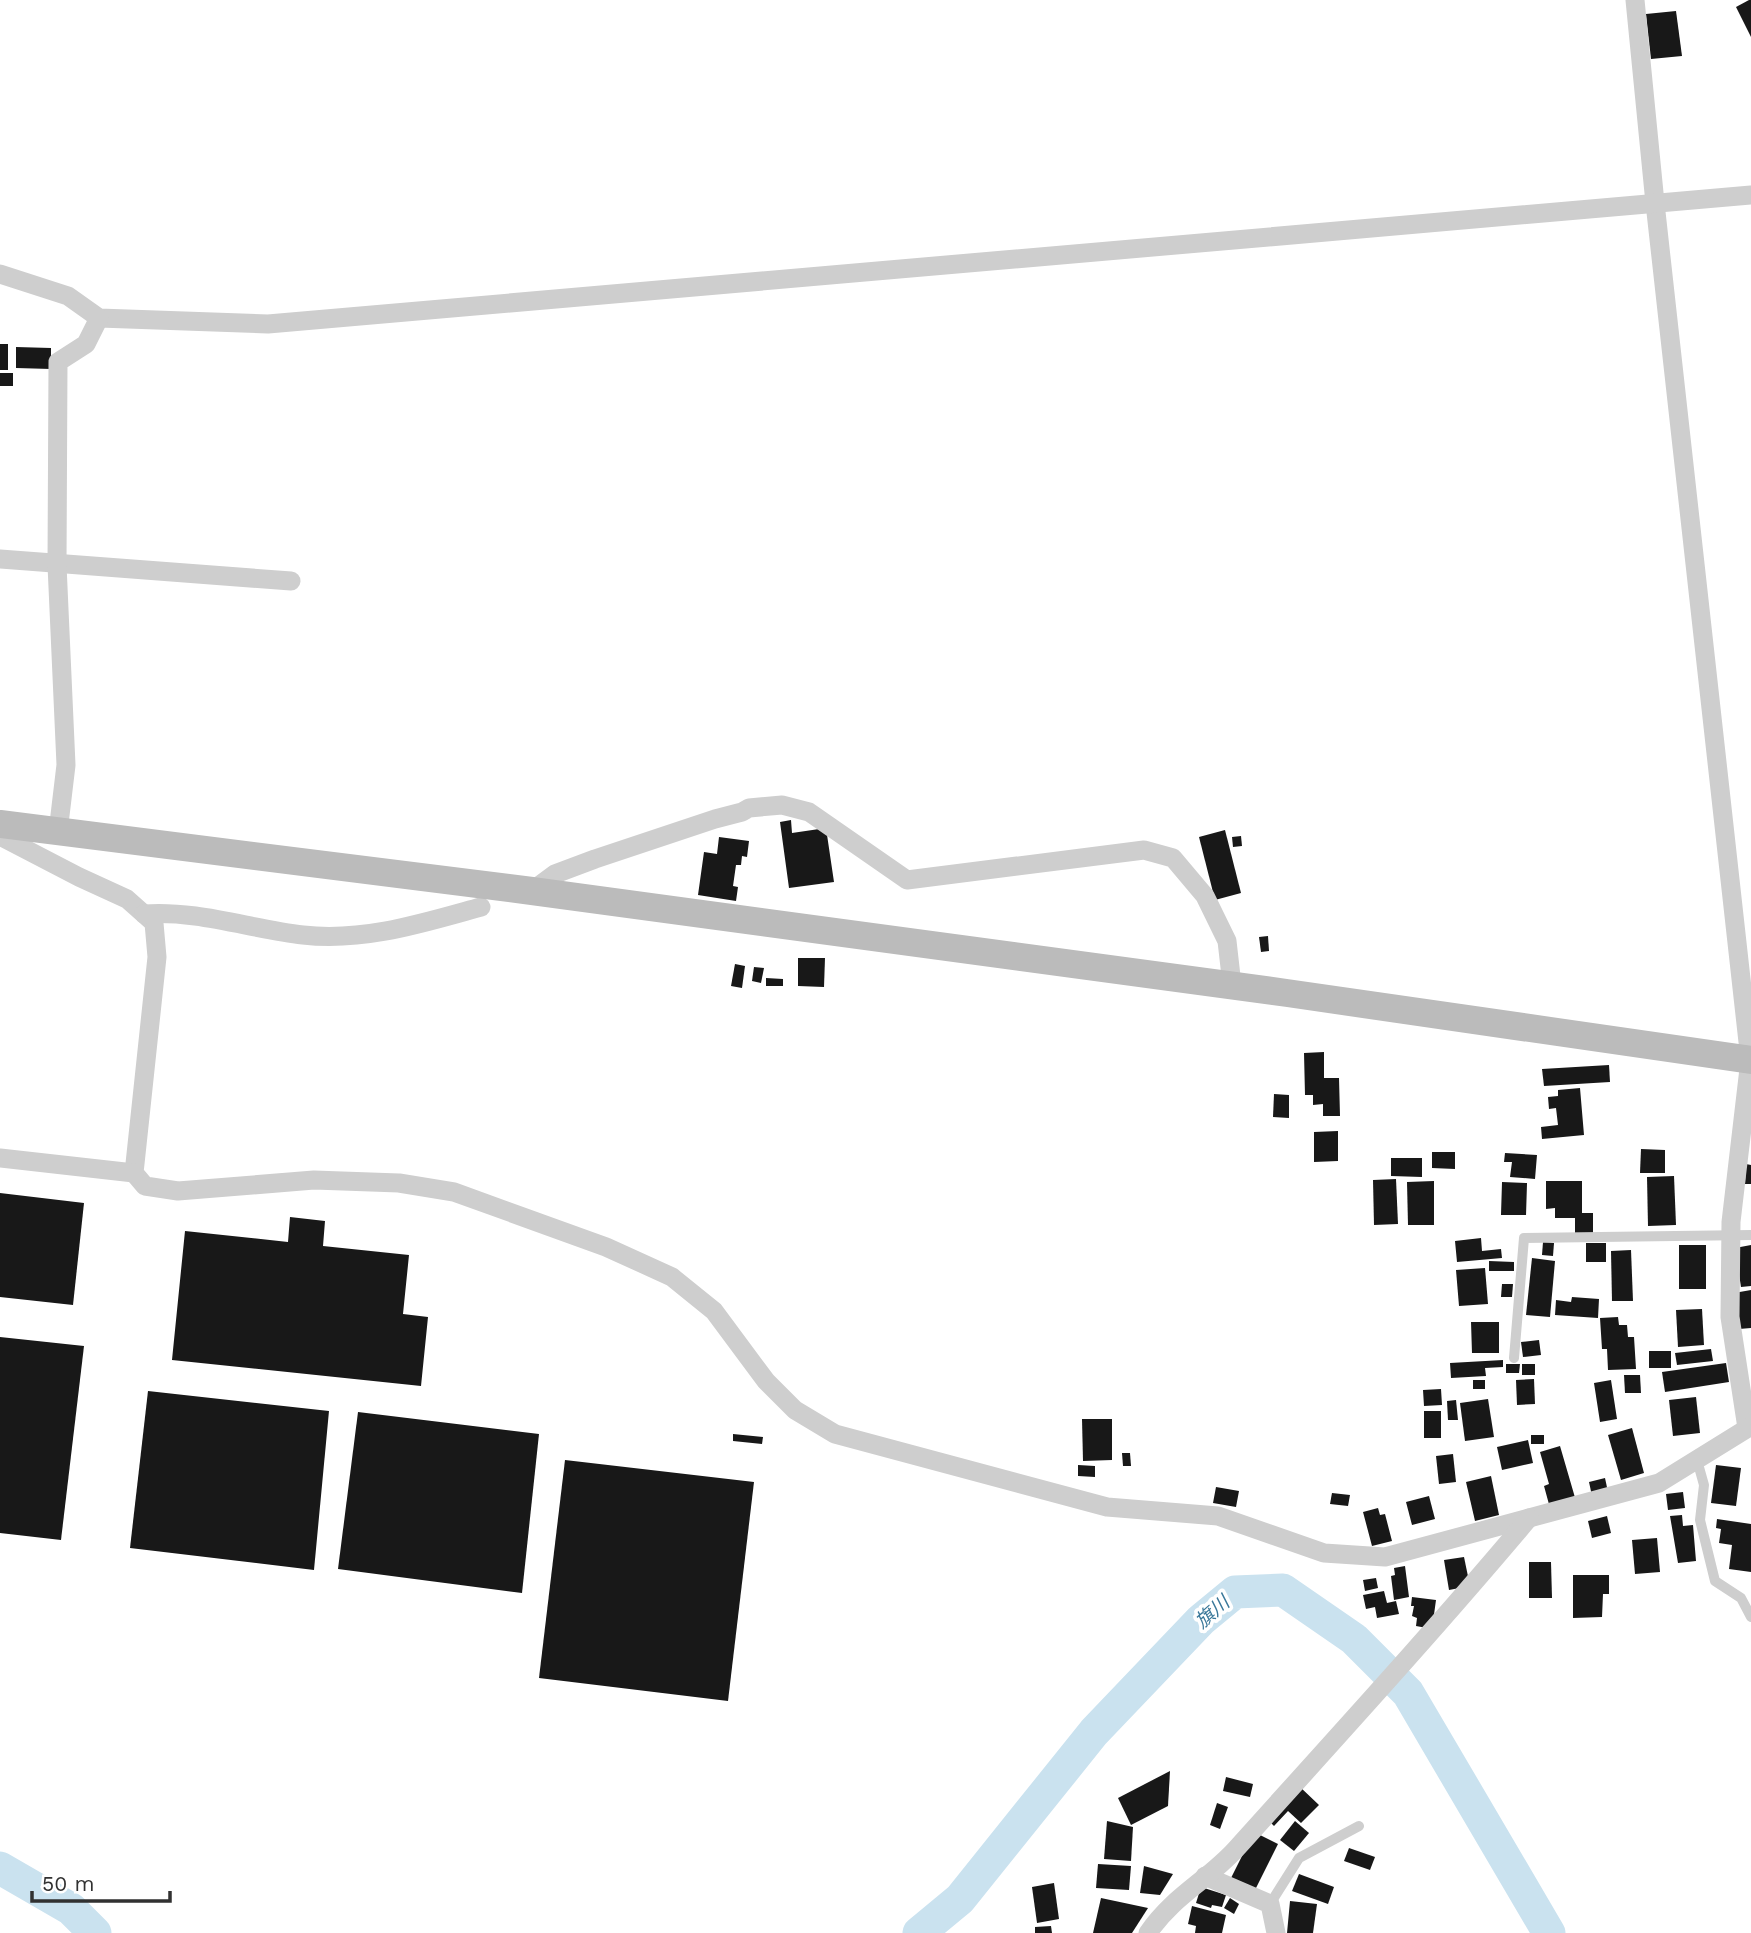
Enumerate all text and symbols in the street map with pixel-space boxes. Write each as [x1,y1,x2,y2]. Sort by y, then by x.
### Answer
water label: 旗川 [1190,1590,1235,1633]
scale bar [32,1860,170,1904]
text: 50 m [42,1871,94,1896]

